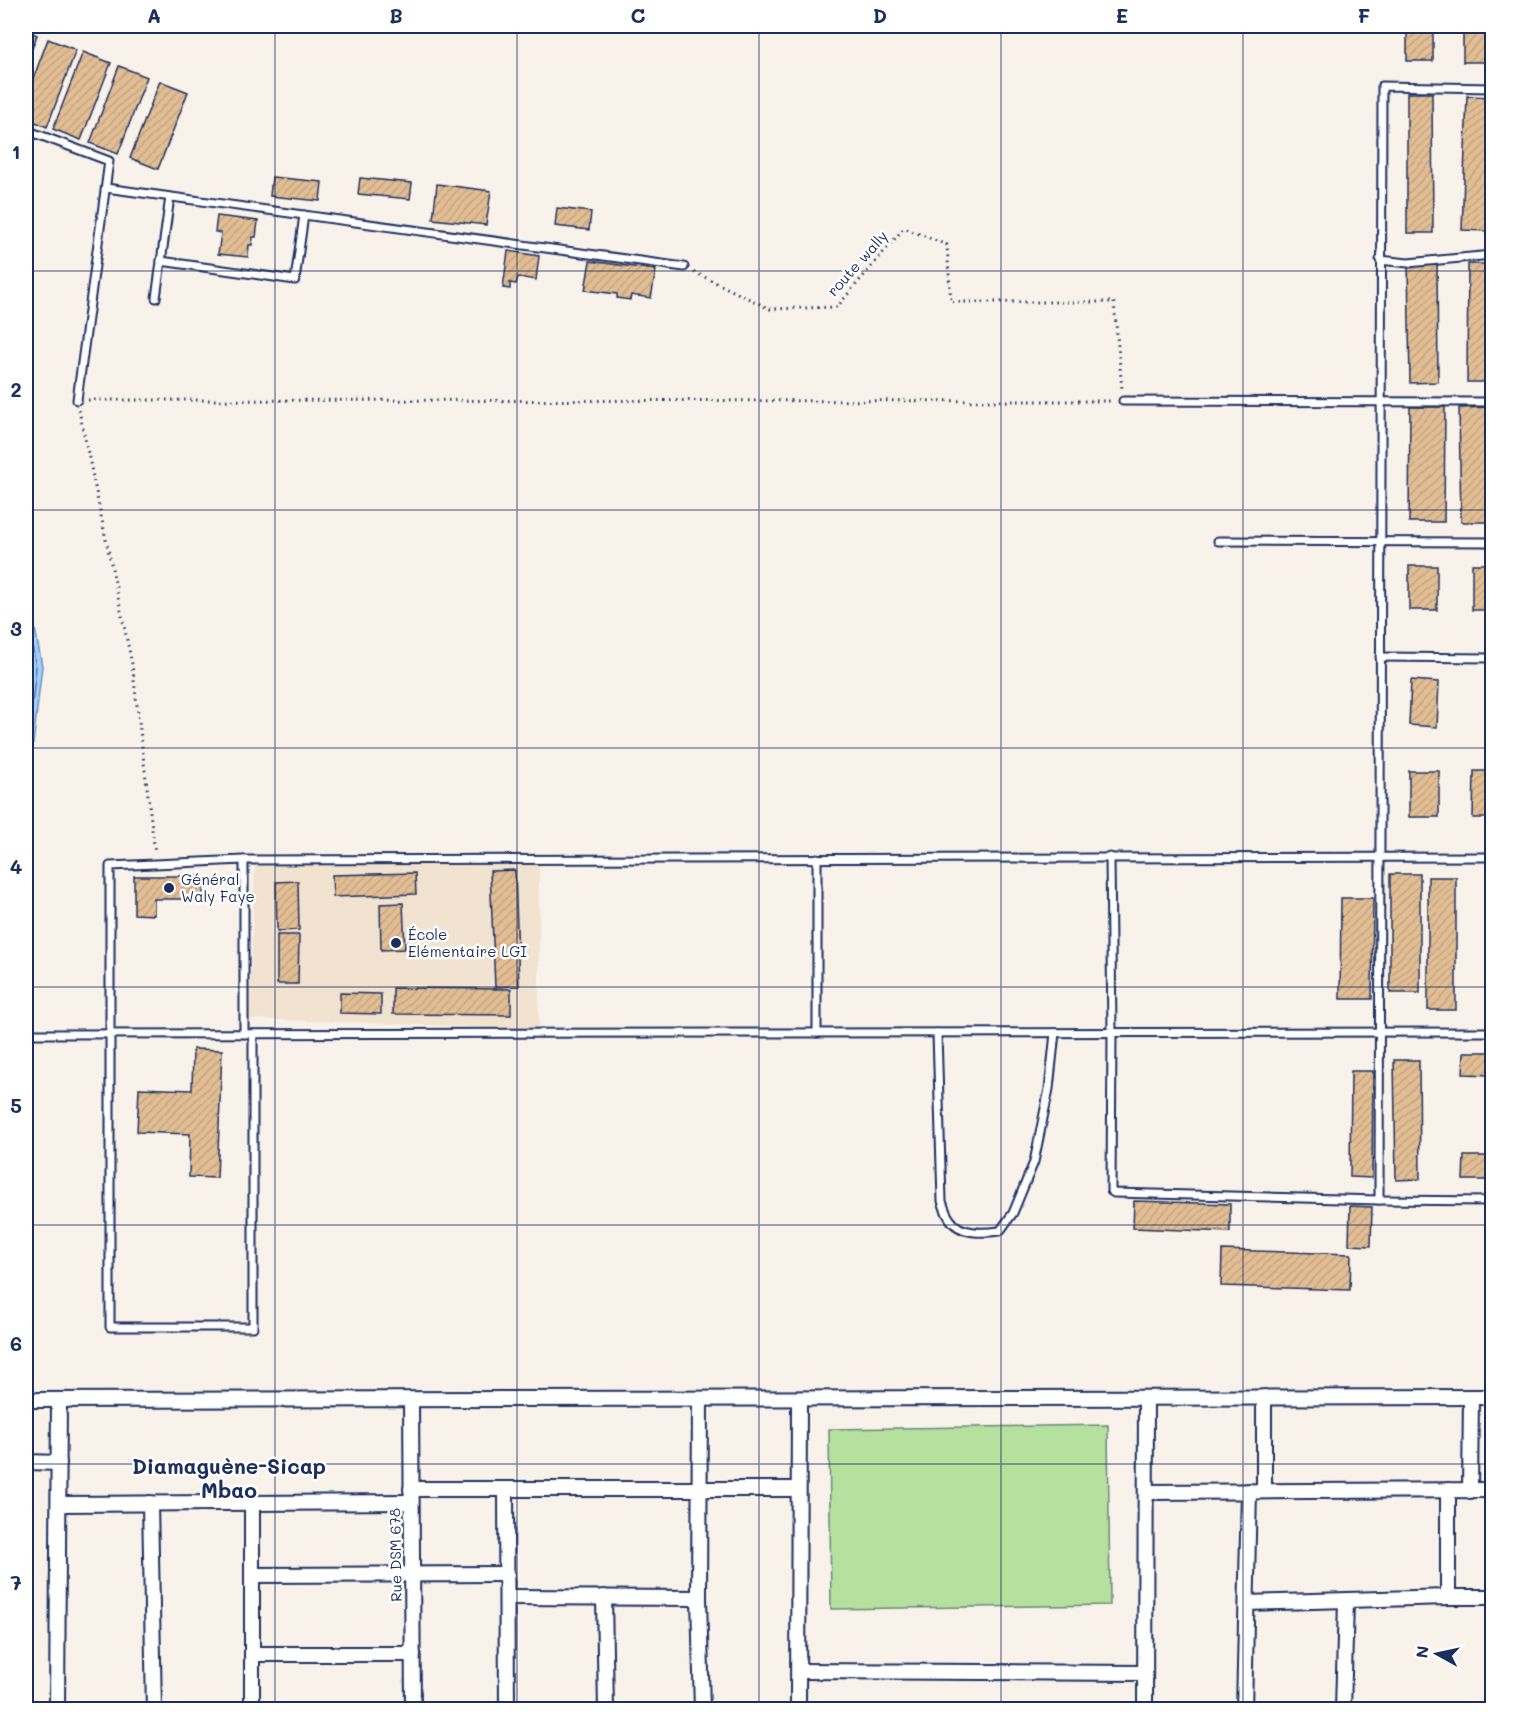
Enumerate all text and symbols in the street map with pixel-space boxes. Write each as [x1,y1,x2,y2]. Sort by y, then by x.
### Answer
text: A [147,2,161,28]
text: B [389,2,403,28]
text: C [631,2,646,28]
text: D [873,2,887,28]
text: E [1116,2,1128,28]
text: F [1358,2,1371,28]
text: 1 [12,138,20,164]
street label: route wally [822,226,892,300]
text: 2 [10,376,22,402]
text: 3 [10,615,22,641]
text: 4 [10,853,23,879]
place label: Général Waly Faye [181,869,255,906]
marker: Général Waly Faye [162,881,176,895]
place label: École Elémentaire LGI [408,924,527,961]
marker: École Elémentaire LGI [389,936,403,950]
text: 5 [10,1092,22,1118]
text: 6 [10,1330,22,1356]
district label: Diamaguène-Sicap Mbao [132,1452,326,1503]
street label: Rue DSM 678 [384,1508,406,1602]
text: 7 [10,1569,22,1595]
north arrow [1407,1624,1467,1684]
text: N [1410,1644,1433,1659]

